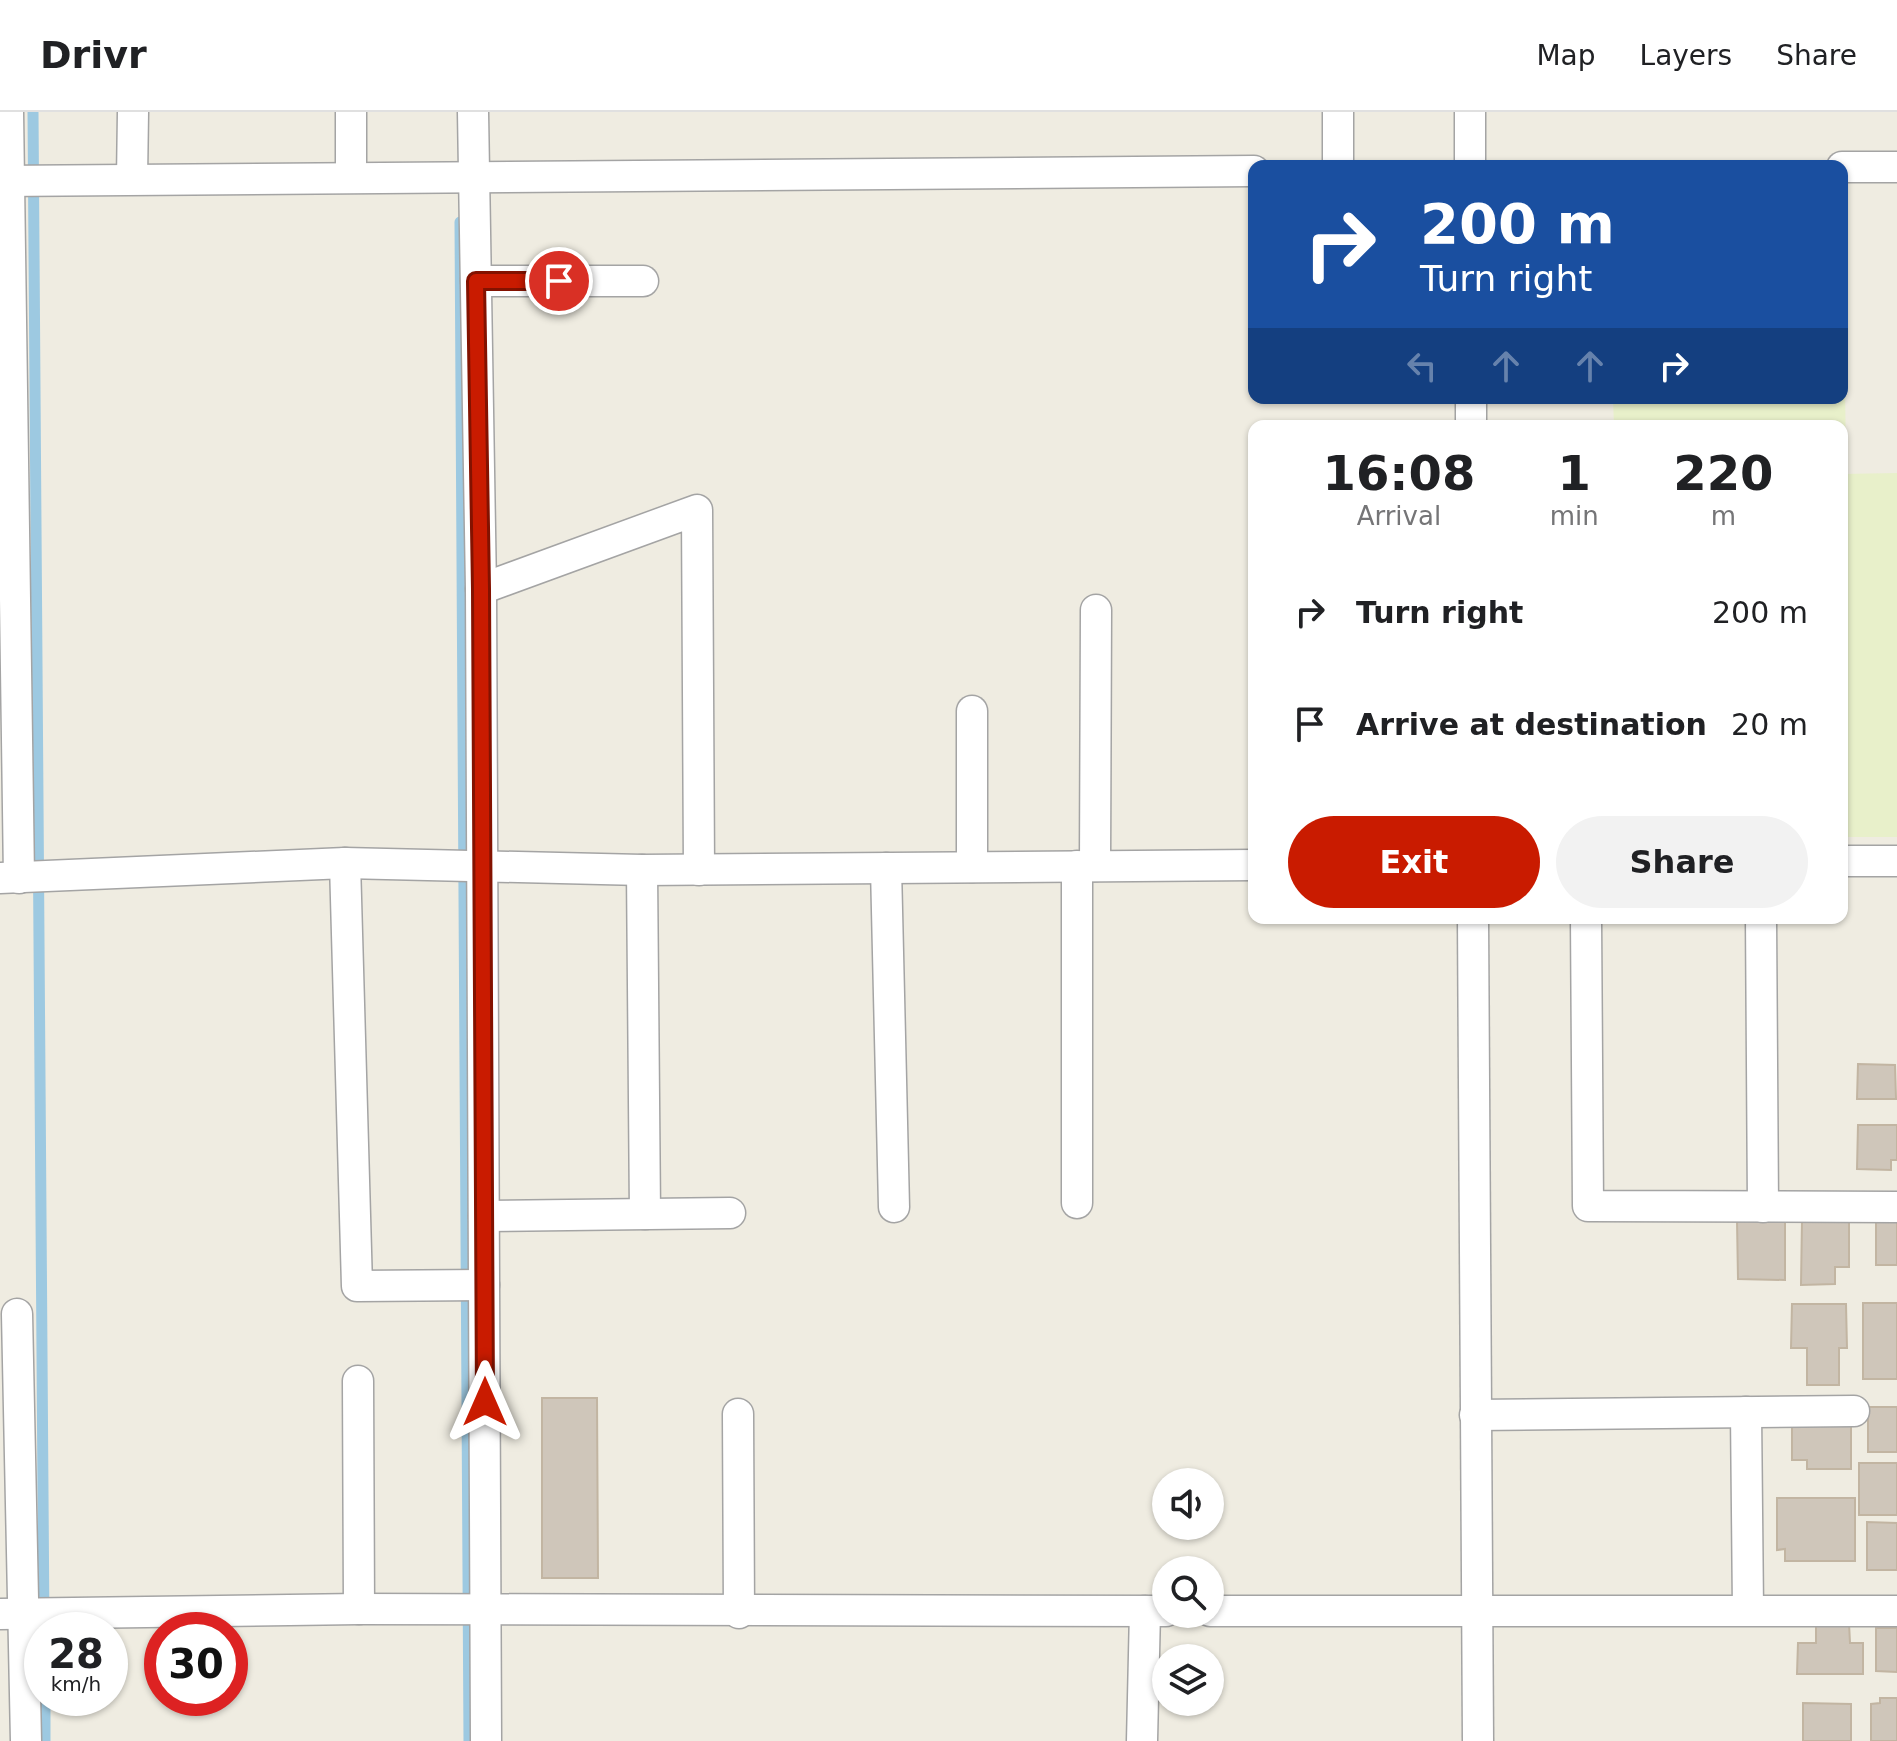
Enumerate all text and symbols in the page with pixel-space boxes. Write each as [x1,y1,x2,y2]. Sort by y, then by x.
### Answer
text: Drivr [40,33,147,77]
text: Map [1536,39,1596,72]
text: Layers [1640,39,1732,72]
text: Share [1776,39,1857,72]
text: 200 m [1420,191,1615,256]
icon: right [1288,192,1392,296]
pin [525,247,593,315]
text: Turn right [1420,258,1592,299]
icon: arrive [537,259,581,303]
icon: left [1400,344,1444,388]
icon: ahead [1484,344,1528,388]
icon: ahead [1568,344,1612,388]
icon: right [1652,344,1696,388]
text: 16:08 [1322,445,1475,501]
text: 1 [1558,445,1591,501]
text: 220 [1673,445,1773,501]
text: Arrival [1357,501,1441,531]
text: min [1550,501,1599,531]
text: m [1711,501,1736,531]
icon: right [1288,590,1332,634]
text: Turn right [1356,595,1523,630]
text: 200 m [1712,595,1808,630]
icon: arrive [1288,702,1332,746]
text: Arrive at destination [1356,707,1707,742]
text: 20 m [1731,707,1808,742]
button: Exit [1288,816,1540,908]
button: Share [1556,816,1808,908]
position arrow [443,1360,527,1444]
map controls [1152,1468,1224,1716]
button: sound [1152,1468,1224,1540]
button: search [1152,1556,1224,1628]
speed limit sign: 30 [144,1612,248,1716]
text: 28 [48,1631,104,1677]
button: layers [1152,1644,1224,1716]
text: km/h [51,1672,101,1696]

